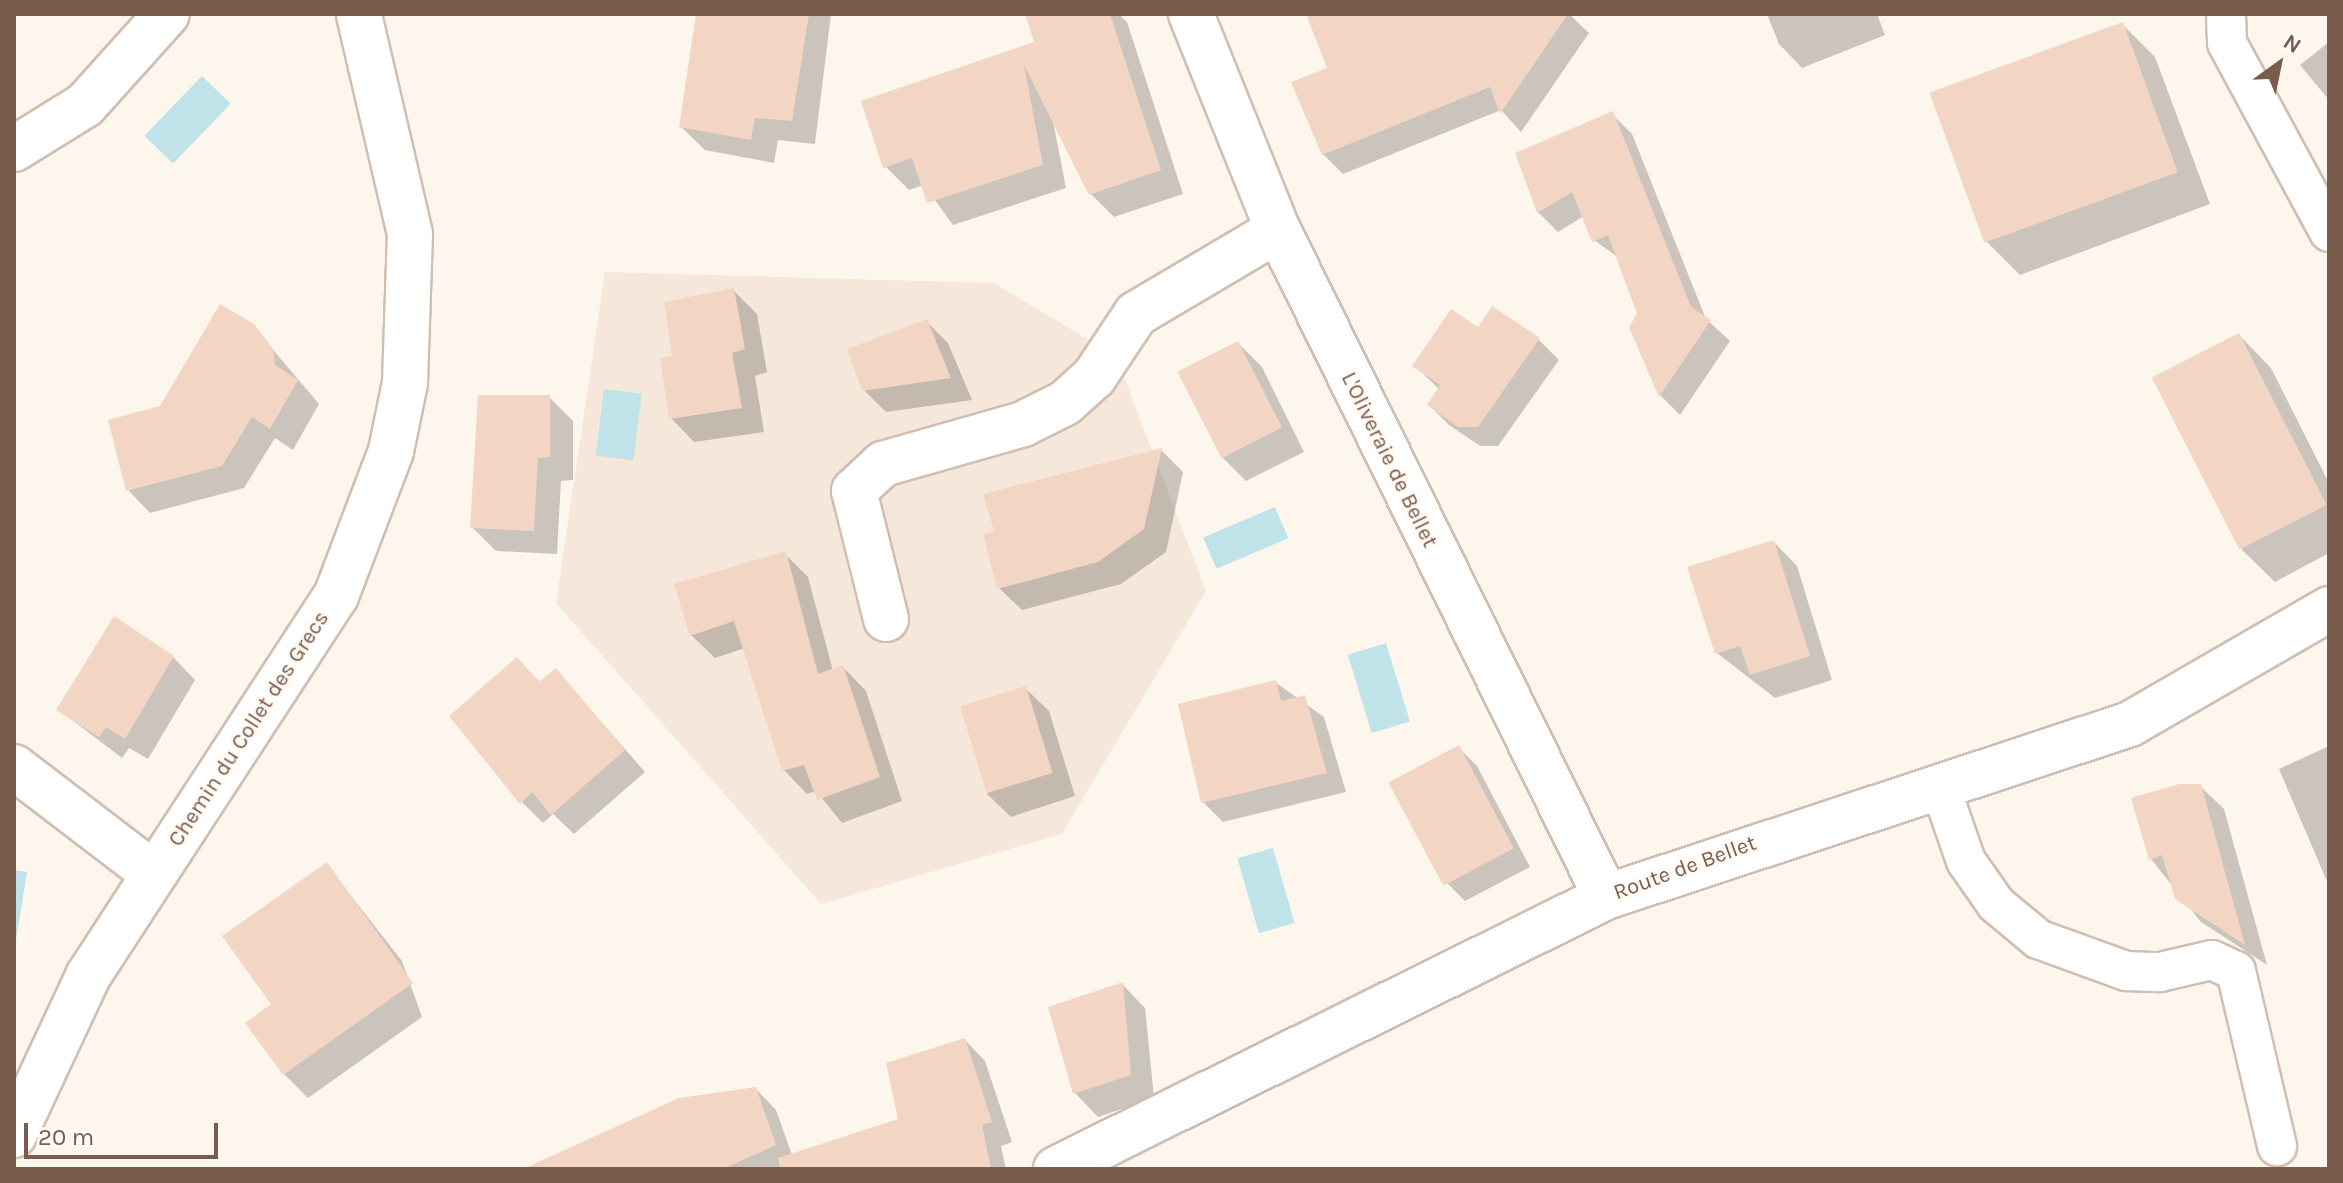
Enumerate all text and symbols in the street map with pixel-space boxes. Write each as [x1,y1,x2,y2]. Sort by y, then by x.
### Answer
north arrow [2239,24,2319,104]
text: N [2278,29,2306,59]
street label: L'Oliveraie de Bellet [1335,368,1443,552]
street label: Chemin du Collet des Grecs [163,606,335,852]
street label: Route de Bellet [1610,830,1760,906]
scale bar [28,1107,222,1157]
text: 20 m [38,1123,94,1151]

